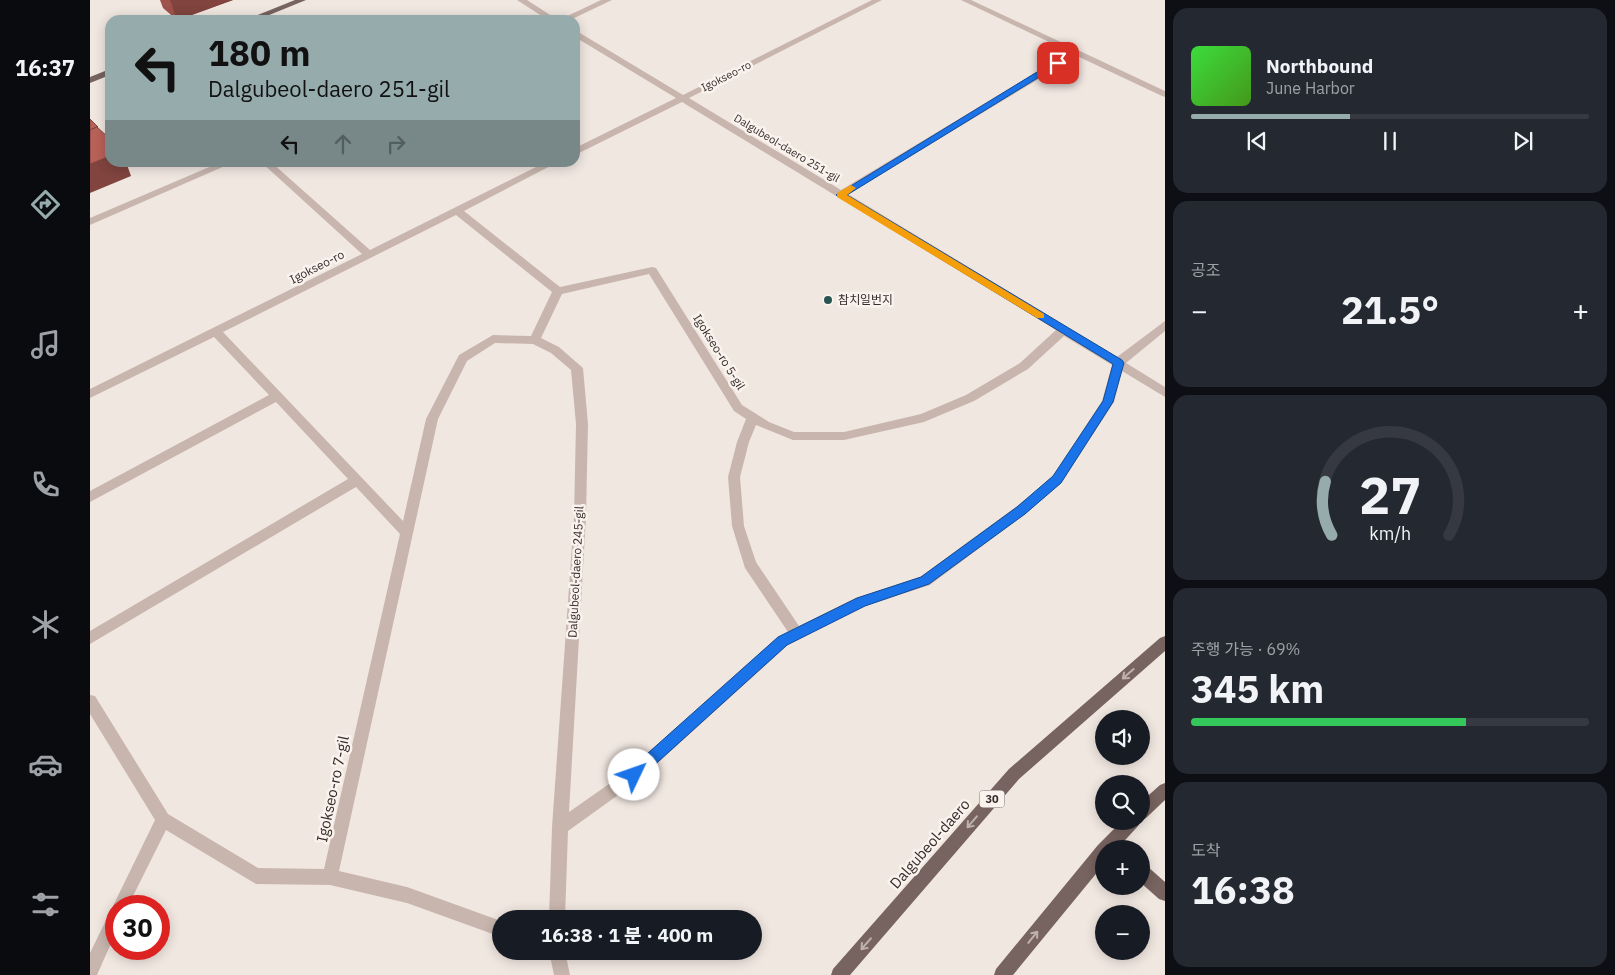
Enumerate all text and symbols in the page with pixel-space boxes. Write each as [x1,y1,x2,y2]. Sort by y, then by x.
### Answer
text: 180 m [208,30,311,76]
icon: left [125,35,190,100]
pin [1037,42,1079,84]
icon: arrive [1044,49,1072,77]
text: 16:37 [15,53,75,82]
text: Northbound [1266,54,1373,78]
street label: Igokseo-ro [699,57,753,95]
text: Dalgubeol-daero 251-gil [208,74,450,103]
text: June Harbor [1266,78,1355,98]
street label: Dalgubeol-daero 251-gil [732,111,842,185]
icon: previous [1243,127,1271,155]
icon: pause [1376,127,1404,155]
icon: next [1509,127,1537,155]
icon: left [276,130,304,158]
icon: ahead [329,130,357,158]
icon: right [382,130,410,158]
icon: directions [28,187,63,222]
street label: Igokseo-ro [287,246,347,287]
text: 공조 [1191,260,1220,280]
text: 21.5° [1341,285,1439,334]
place label: 참치일번지 [838,292,893,307]
text: − [1191,292,1208,329]
text: + [1572,292,1589,329]
marker: 참치일번지 [822,294,834,306]
street label: Igokseo-ro 5-gil [690,311,749,392]
icon: music [28,327,63,362]
text: 27 [1359,461,1421,528]
icon: phone [28,467,63,502]
street label: Dalgubeol-daero 245-gil [565,506,586,638]
text: km/h [1369,522,1411,545]
icon: climate [28,607,63,642]
text: 주행 가능 · 69% [1191,639,1300,659]
text: 345 km [1191,664,1324,713]
one-way arrow [1122,668,1135,680]
map controls [1095,710,1150,960]
button: sound [1095,710,1150,765]
street label: Igokseo-ro 7-gil [312,734,353,844]
icon: car [28,747,63,782]
position arrow [607,748,659,800]
button: search [1095,775,1150,830]
road number: 30 [980,791,1004,808]
street label: Dalgubeol-daero [885,795,974,892]
one-way arrow [967,815,978,828]
button: + [1095,840,1150,895]
text: 도착 [1191,840,1220,860]
text: 16:38 [1191,865,1295,914]
icon: filters [28,887,63,922]
speed limit sign: 30 [105,895,170,960]
button: − [1095,905,1150,960]
text: 16:38 · 1 분 · 400 m [541,923,713,947]
one-way arrow [1027,931,1038,944]
one-way arrow [860,938,871,951]

